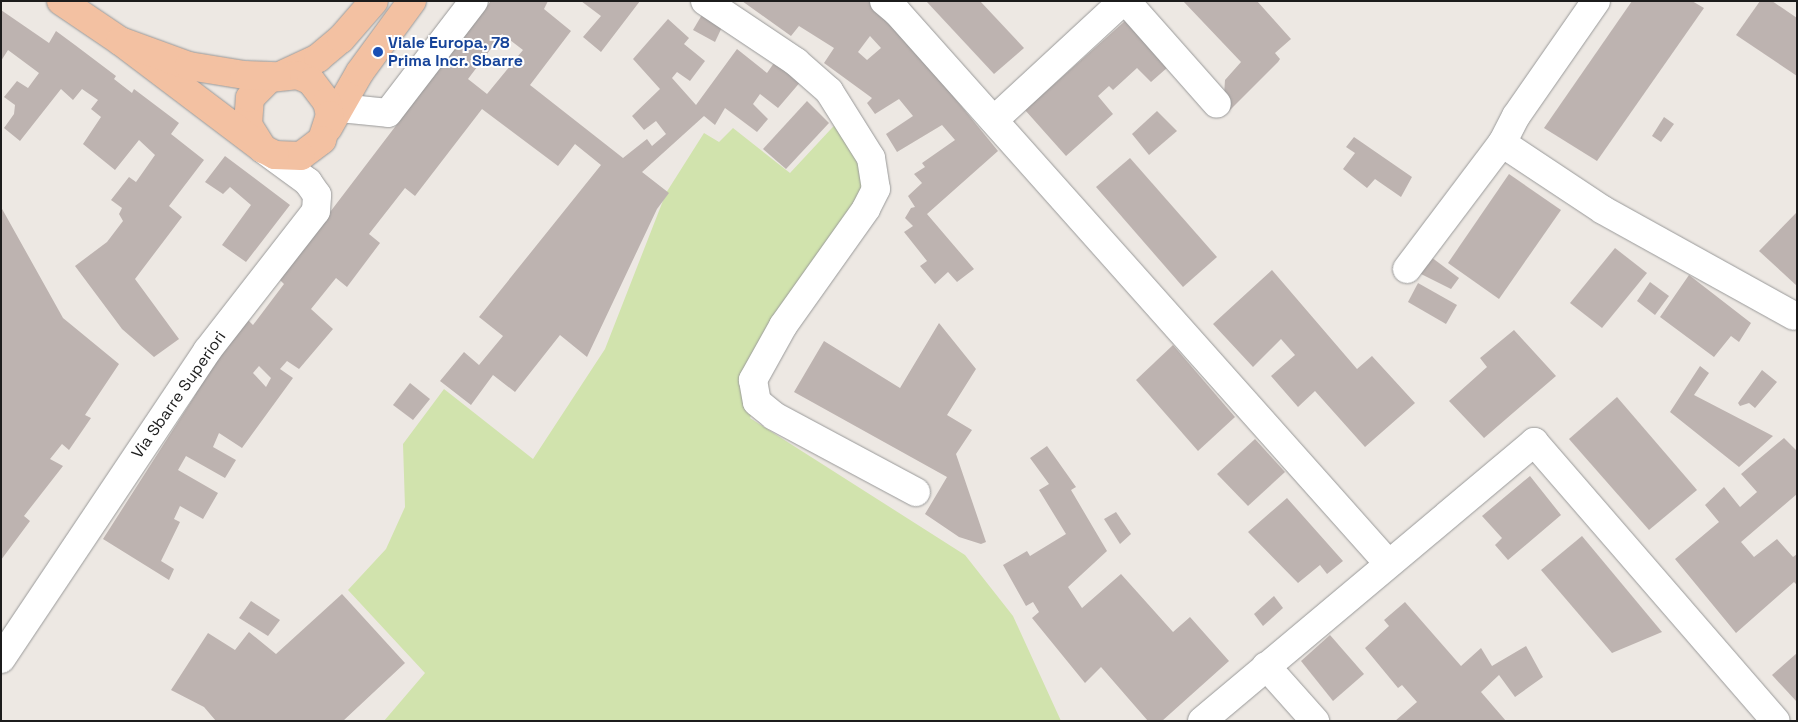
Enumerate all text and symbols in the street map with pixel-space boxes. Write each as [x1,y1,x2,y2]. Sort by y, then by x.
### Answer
place label: Viale Europa, 78 Prima Incr. Sbarre [388,33,523,71]
marker: Viale Europa, 78 Prima Incr. Sbarre [372,46,384,58]
street label: Via Sbarre Superiori [128,328,230,462]

